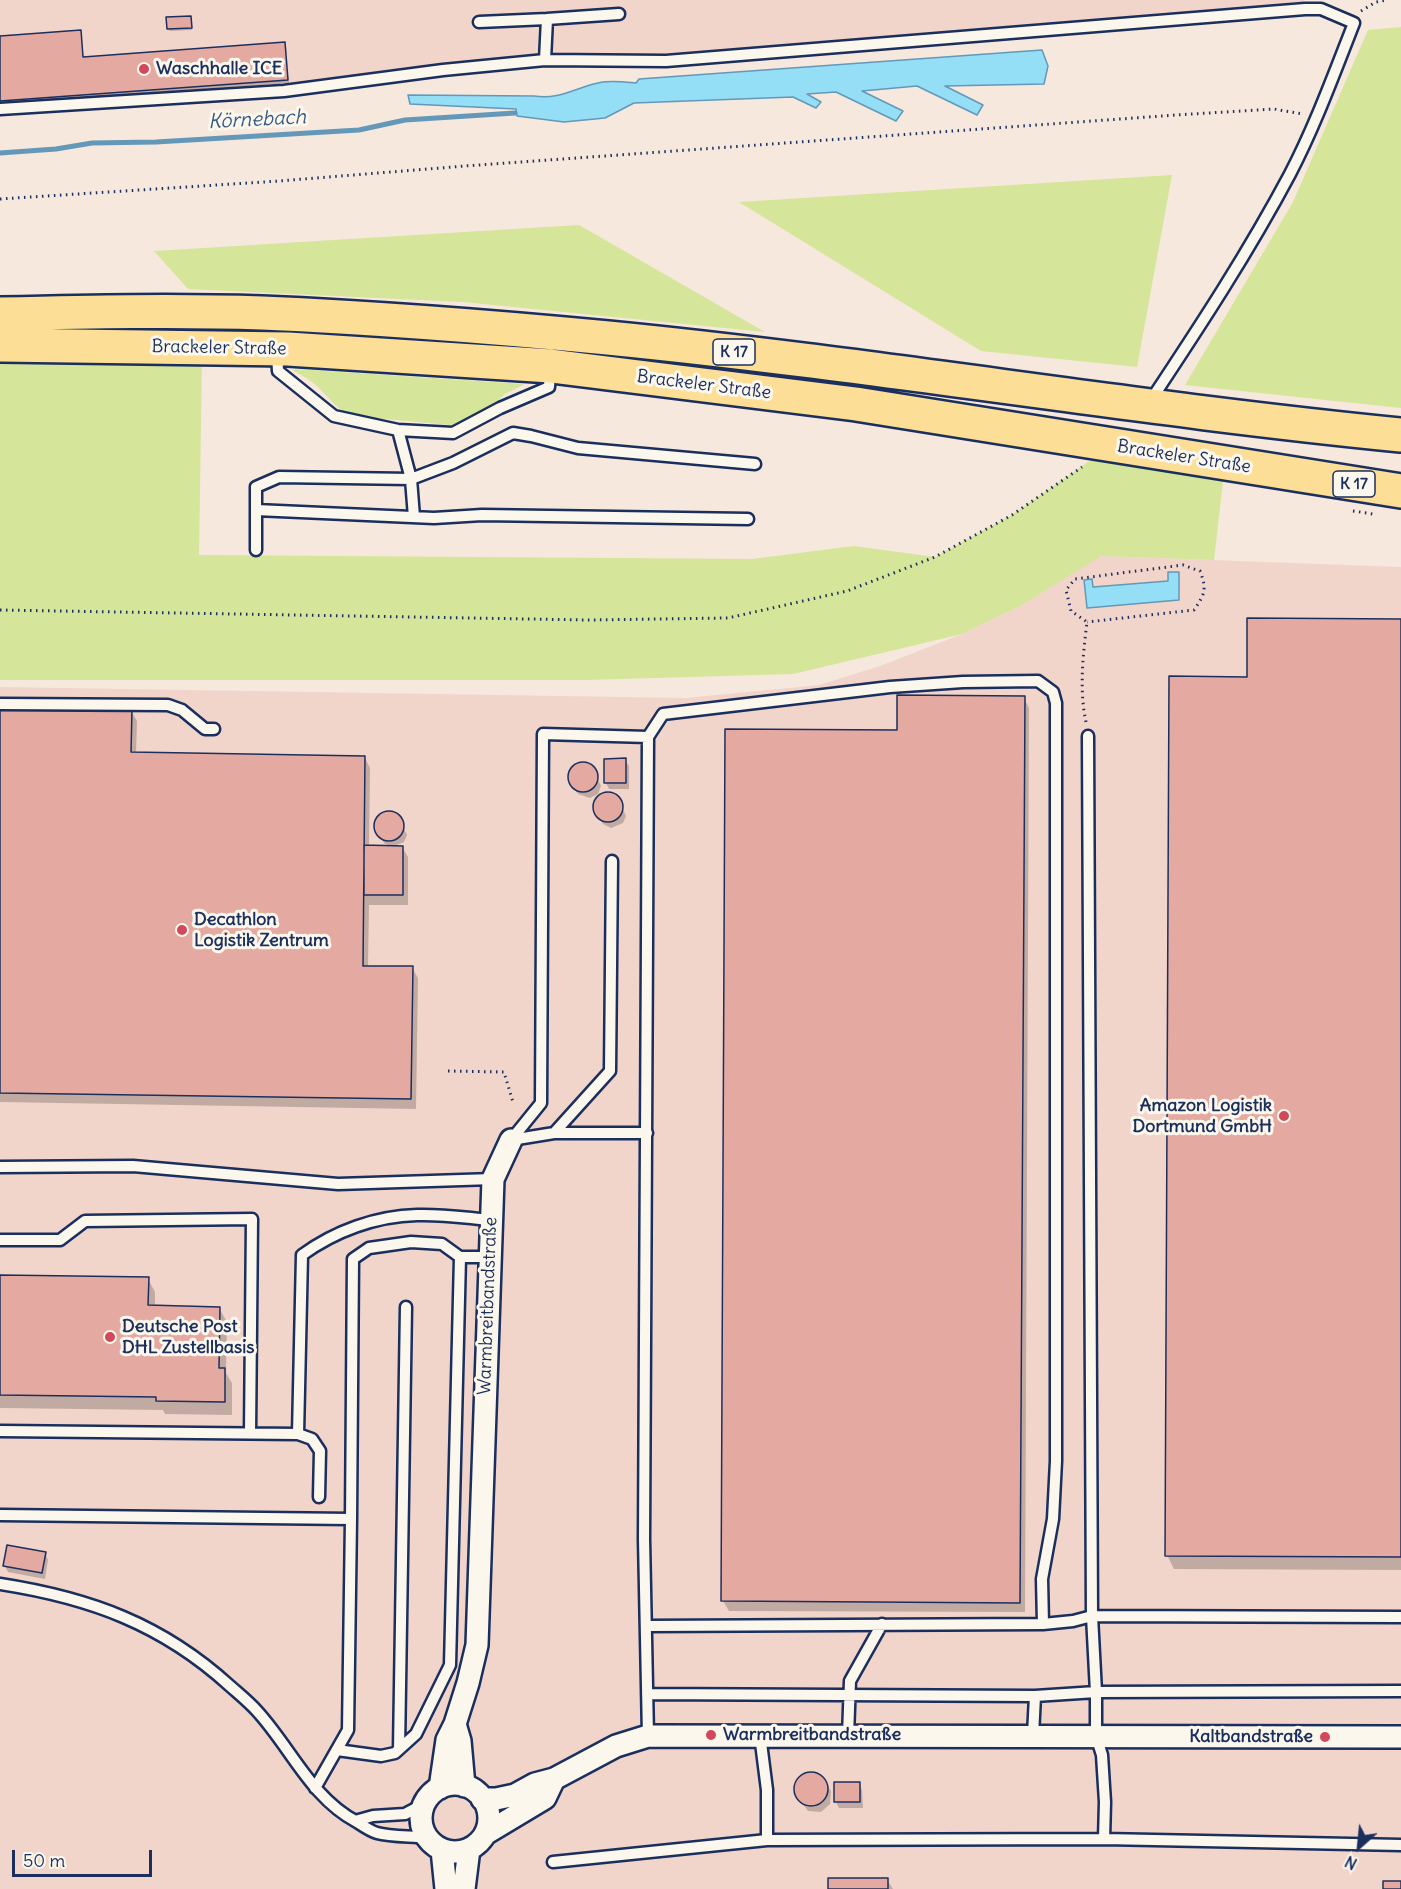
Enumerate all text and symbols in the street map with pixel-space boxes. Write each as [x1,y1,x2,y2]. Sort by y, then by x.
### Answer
place label: Waschhalle ICE [156,58,282,80]
marker: Waschhalle ICE [137,62,151,76]
water label: Körnebach [207,105,307,135]
street label: Brackeler Straße [151,336,287,360]
road number: K 17 [713,339,755,365]
street label: Brackeler Straße [636,366,772,404]
street label: Brackeler Straße [1116,436,1252,478]
road number: K 17 [1333,471,1375,497]
place label: Decathlon Logistik Zentrum [194,909,329,952]
marker: Decathlon Logistik Zentrum [175,923,189,937]
place label: Amazon Logistik Dortmund GmbH [1133,1095,1272,1138]
marker: Amazon Logistik Dortmund GmbH [1277,1109,1291,1123]
street label: Warmbreitbandstraße [474,1217,502,1395]
place label: Deutsche Post DHL Zustellbasis [122,1316,255,1358]
marker: Deutsche Post DHL Zustellbasis [103,1330,117,1344]
place label: Warmbreitbandstraße [723,1724,901,1746]
place label: Kaltbandstraße [1189,1726,1313,1748]
marker: Warmbreitbandstraße [704,1728,718,1742]
marker: Kaltbandstraße [1318,1730,1332,1744]
north arrow [1329,1817,1389,1877]
scale bar [15,1838,154,1876]
text: 50 m [23,1849,65,1872]
text: N [1341,1852,1360,1874]

